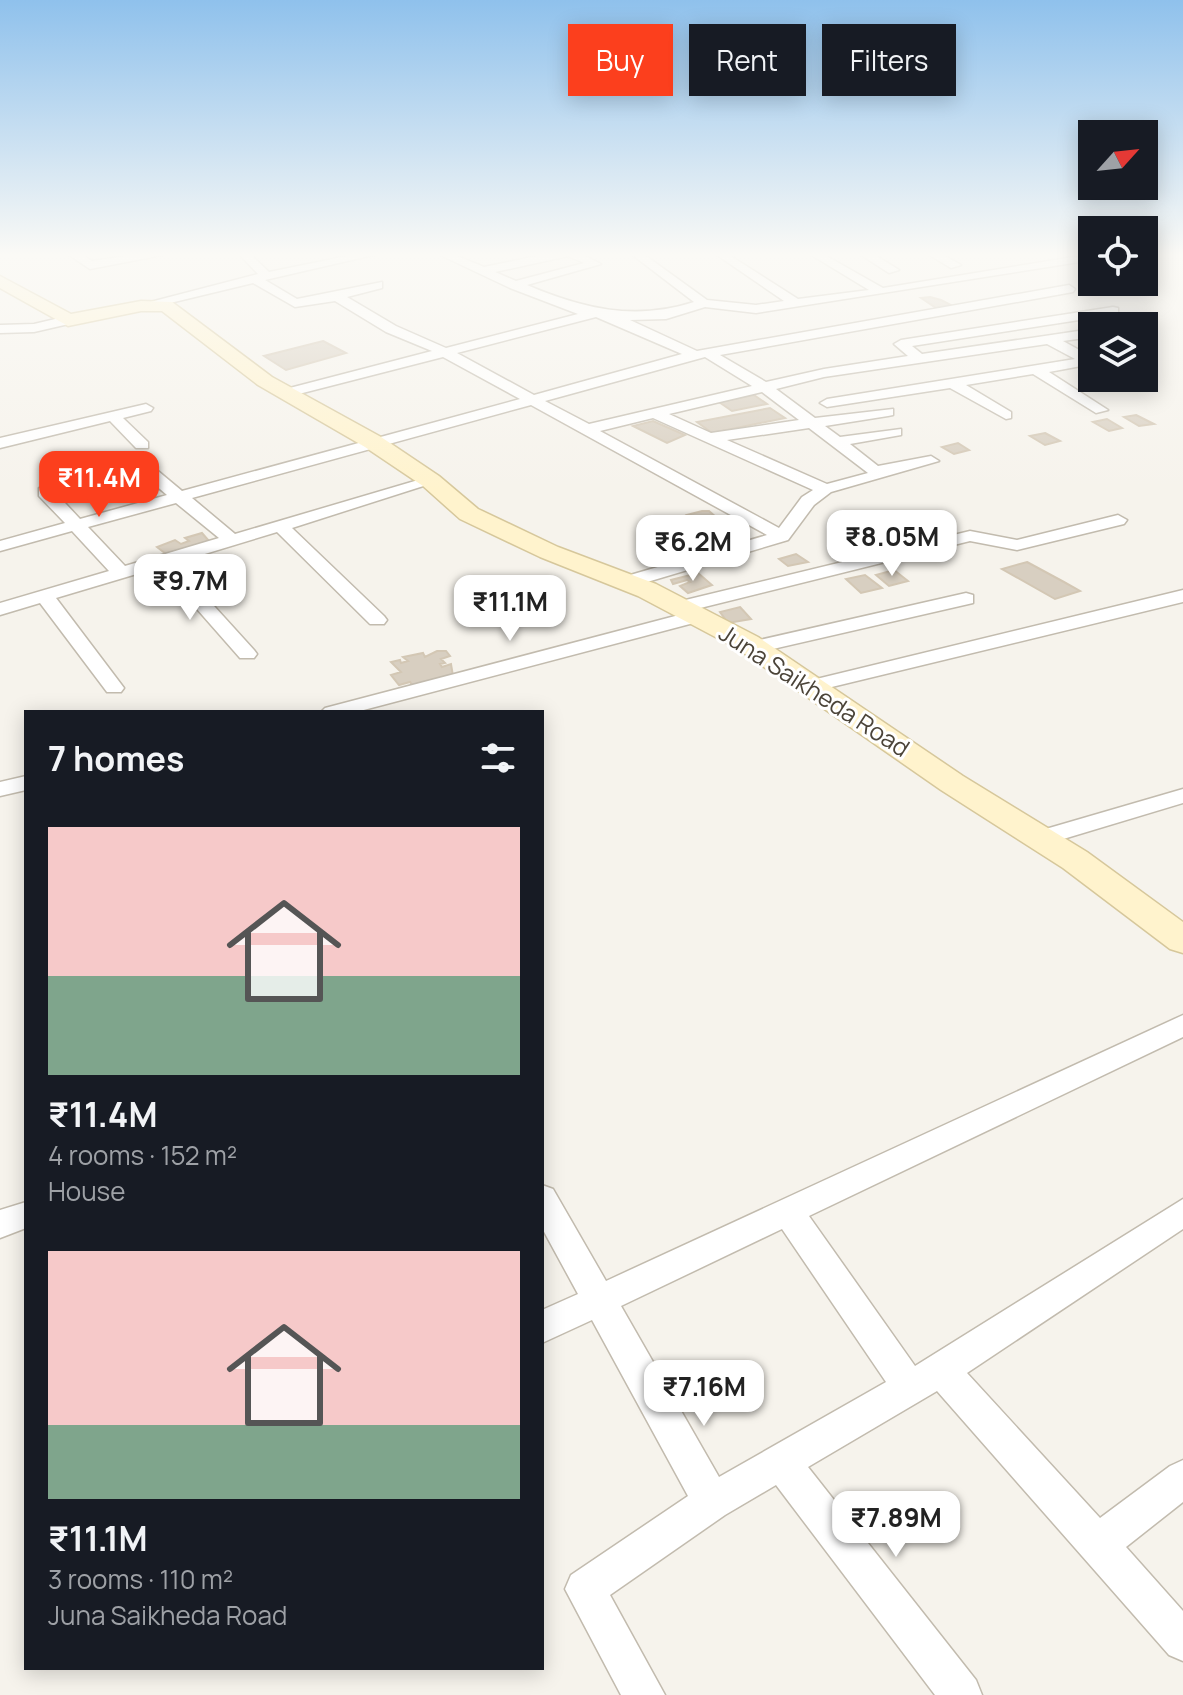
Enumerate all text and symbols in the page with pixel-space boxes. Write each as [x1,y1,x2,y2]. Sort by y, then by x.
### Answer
chip: Buy [568,24,673,96]
chip: Rent [689,24,806,96]
chip: Filters [822,24,956,96]
north arrow [1078,120,1158,200]
map controls [1078,120,1158,392]
button: locate [1078,216,1158,296]
button: layers [1078,312,1158,392]
pin: ₹11.4M [34,451,164,519]
text: ₹11.4M [57,459,141,495]
pin: ₹8.05M [827,510,957,578]
pin: ₹6.2M [637,515,749,583]
text: ₹8.05M [845,518,939,554]
text: ₹6.2M [654,523,732,559]
pin: ₹9.7M [134,554,246,622]
text: ₹9.7M [152,562,228,598]
pin: ₹11.1M [445,575,575,643]
text: ₹11.1M [472,583,548,619]
street label: Juna Saikheda Road [713,616,916,764]
text: 7 homes [48,735,184,781]
icon: filters [476,736,520,780]
icon: home [212,879,356,1023]
text: ₹11.4M [48,1091,158,1137]
text: 4 rooms · 152 m² [48,1137,237,1173]
text: House [48,1173,125,1209]
icon: home [212,1303,356,1447]
pin: ₹7.16M [639,1360,769,1428]
text: ₹7.16M [662,1368,746,1404]
pin: ₹7.89M [831,1491,961,1559]
text: ₹7.89M [850,1499,942,1535]
text: ₹11.1M [48,1515,148,1561]
text: 3 rooms · 110 m² [48,1561,233,1597]
text: Juna Saikheda Road [48,1597,287,1633]

